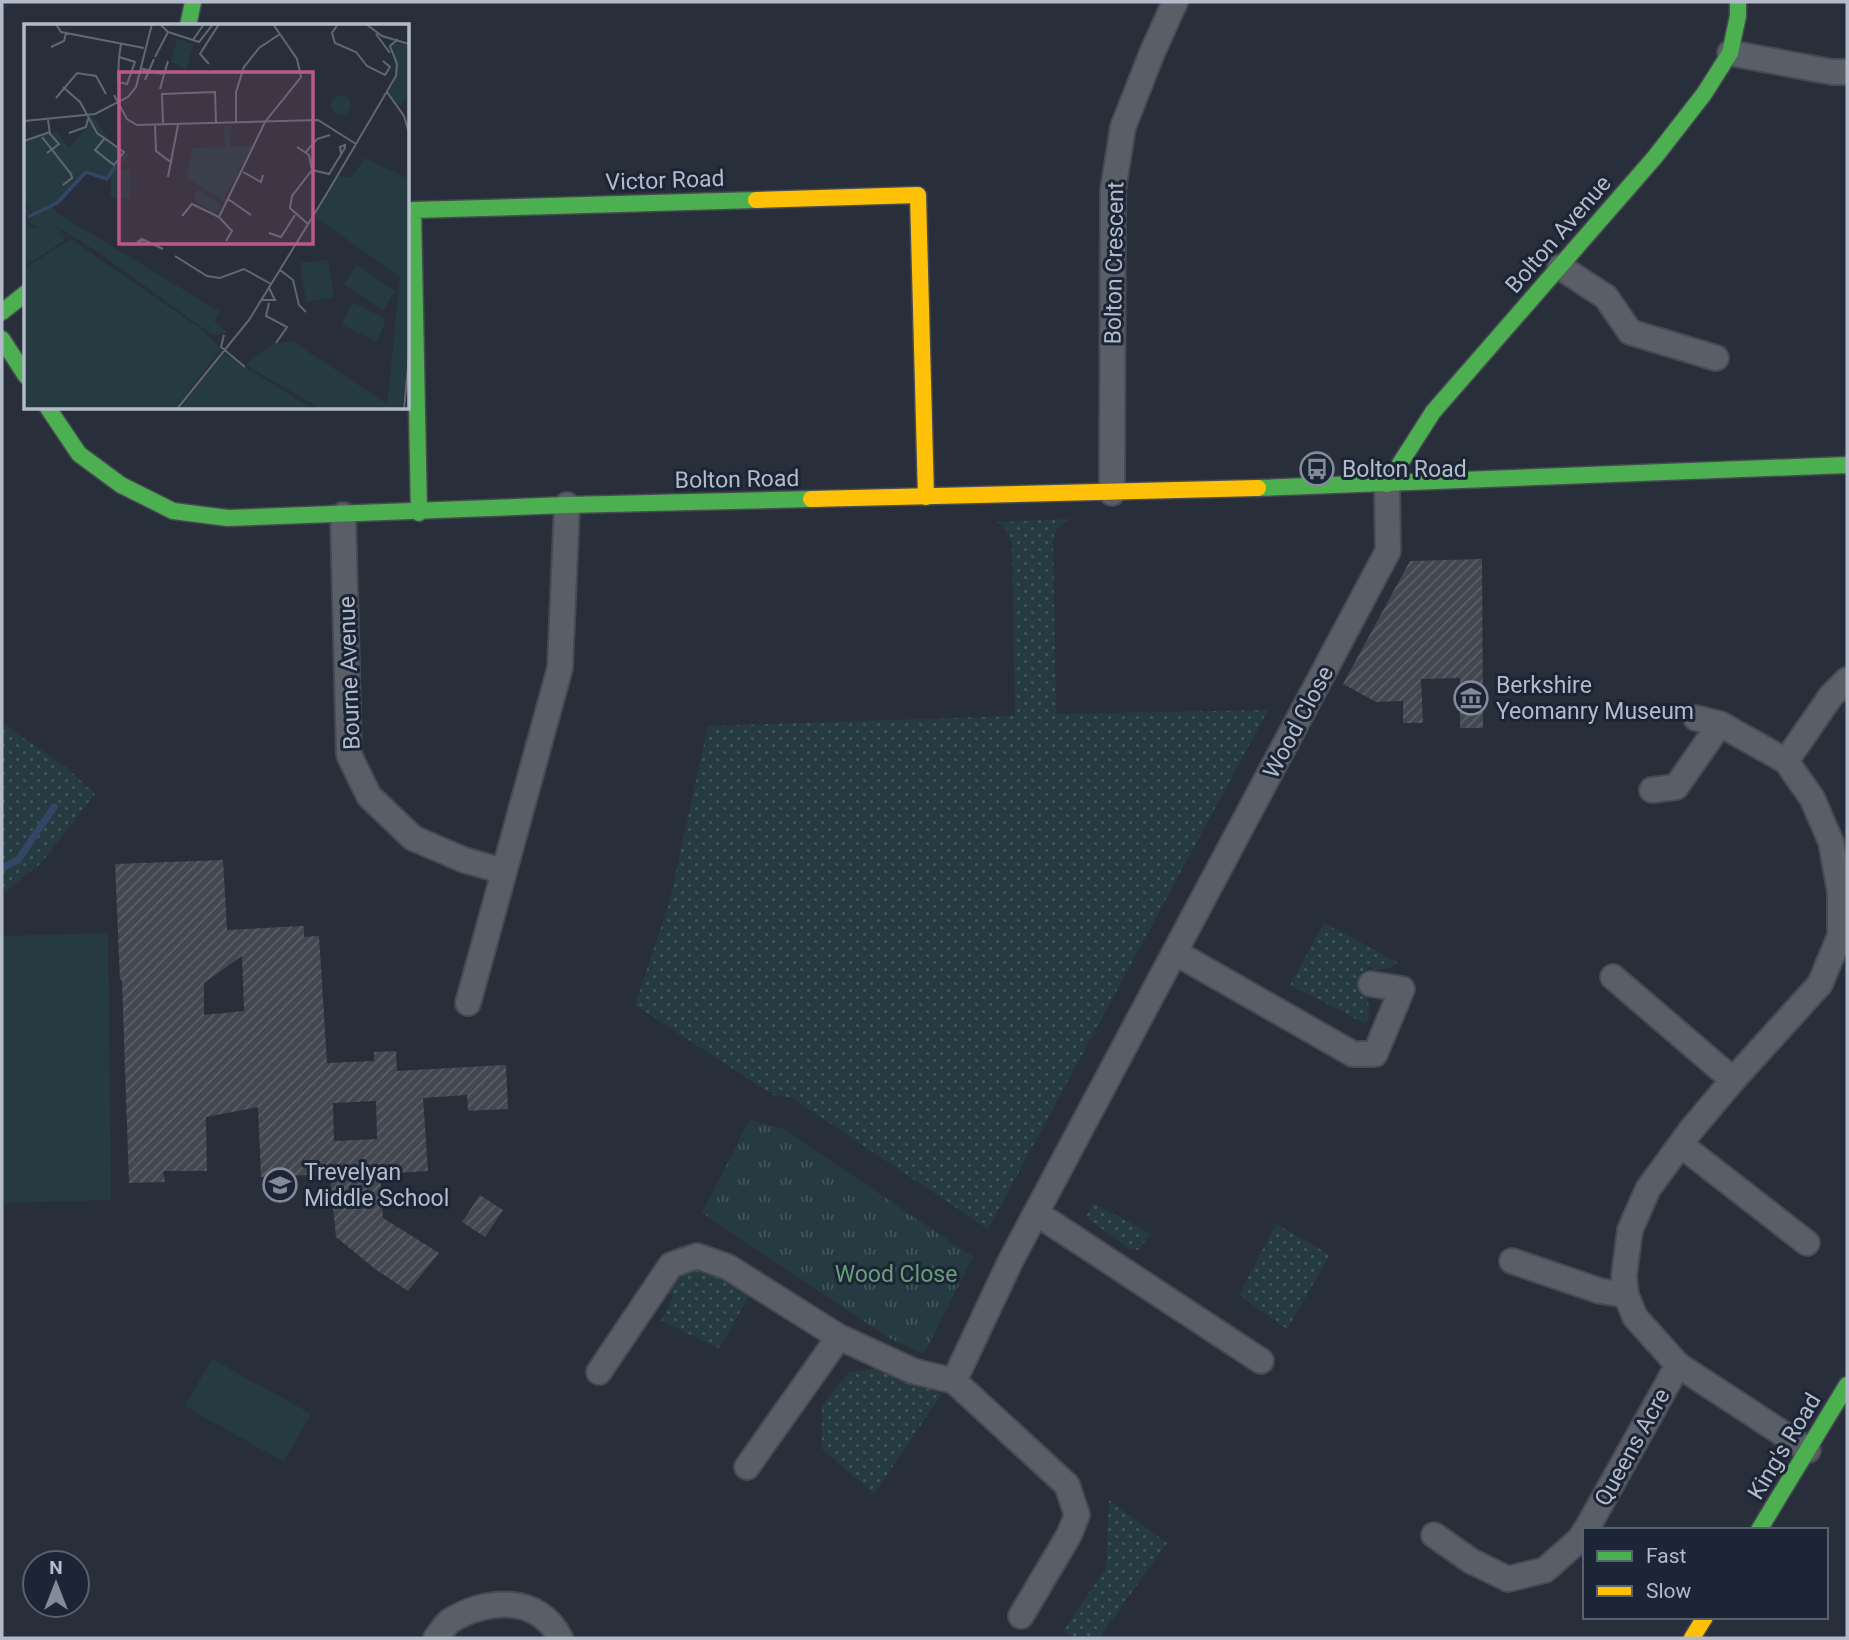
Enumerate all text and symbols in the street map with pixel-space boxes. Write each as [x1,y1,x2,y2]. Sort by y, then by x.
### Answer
inset map [24,24,410,410]
street label: Victor Road [605,165,725,196]
street label: Bolton Avenue [1500,170,1617,299]
street label: Bolton Crescent [1100,181,1129,345]
bus stop icon: Bolton Road [1298,450,1336,488]
place label: Bolton Road [1342,456,1467,483]
street label: Bolton Road [674,465,800,494]
street label: Bourne Avenue [333,596,366,750]
street label: Wood Close [1258,662,1339,783]
place label: Berkshire Yeomanry Museum [1496,672,1694,725]
museum icon: Berkshire Yeomanry Museum [1452,679,1490,717]
place label: Trevelyan Middle School [304,1159,449,1212]
school or university icon: Trevelyan Middle School [261,1166,299,1204]
park label: Wood Close [835,1261,957,1288]
street label: Queens Acre [1589,1384,1676,1511]
street label: King's Road [1742,1388,1827,1504]
legend [1583,1528,1828,1619]
text: Fast [1646,1544,1687,1568]
north arrow [21,1549,91,1619]
text: N [49,1556,63,1579]
text: Slow [1646,1579,1692,1603]

